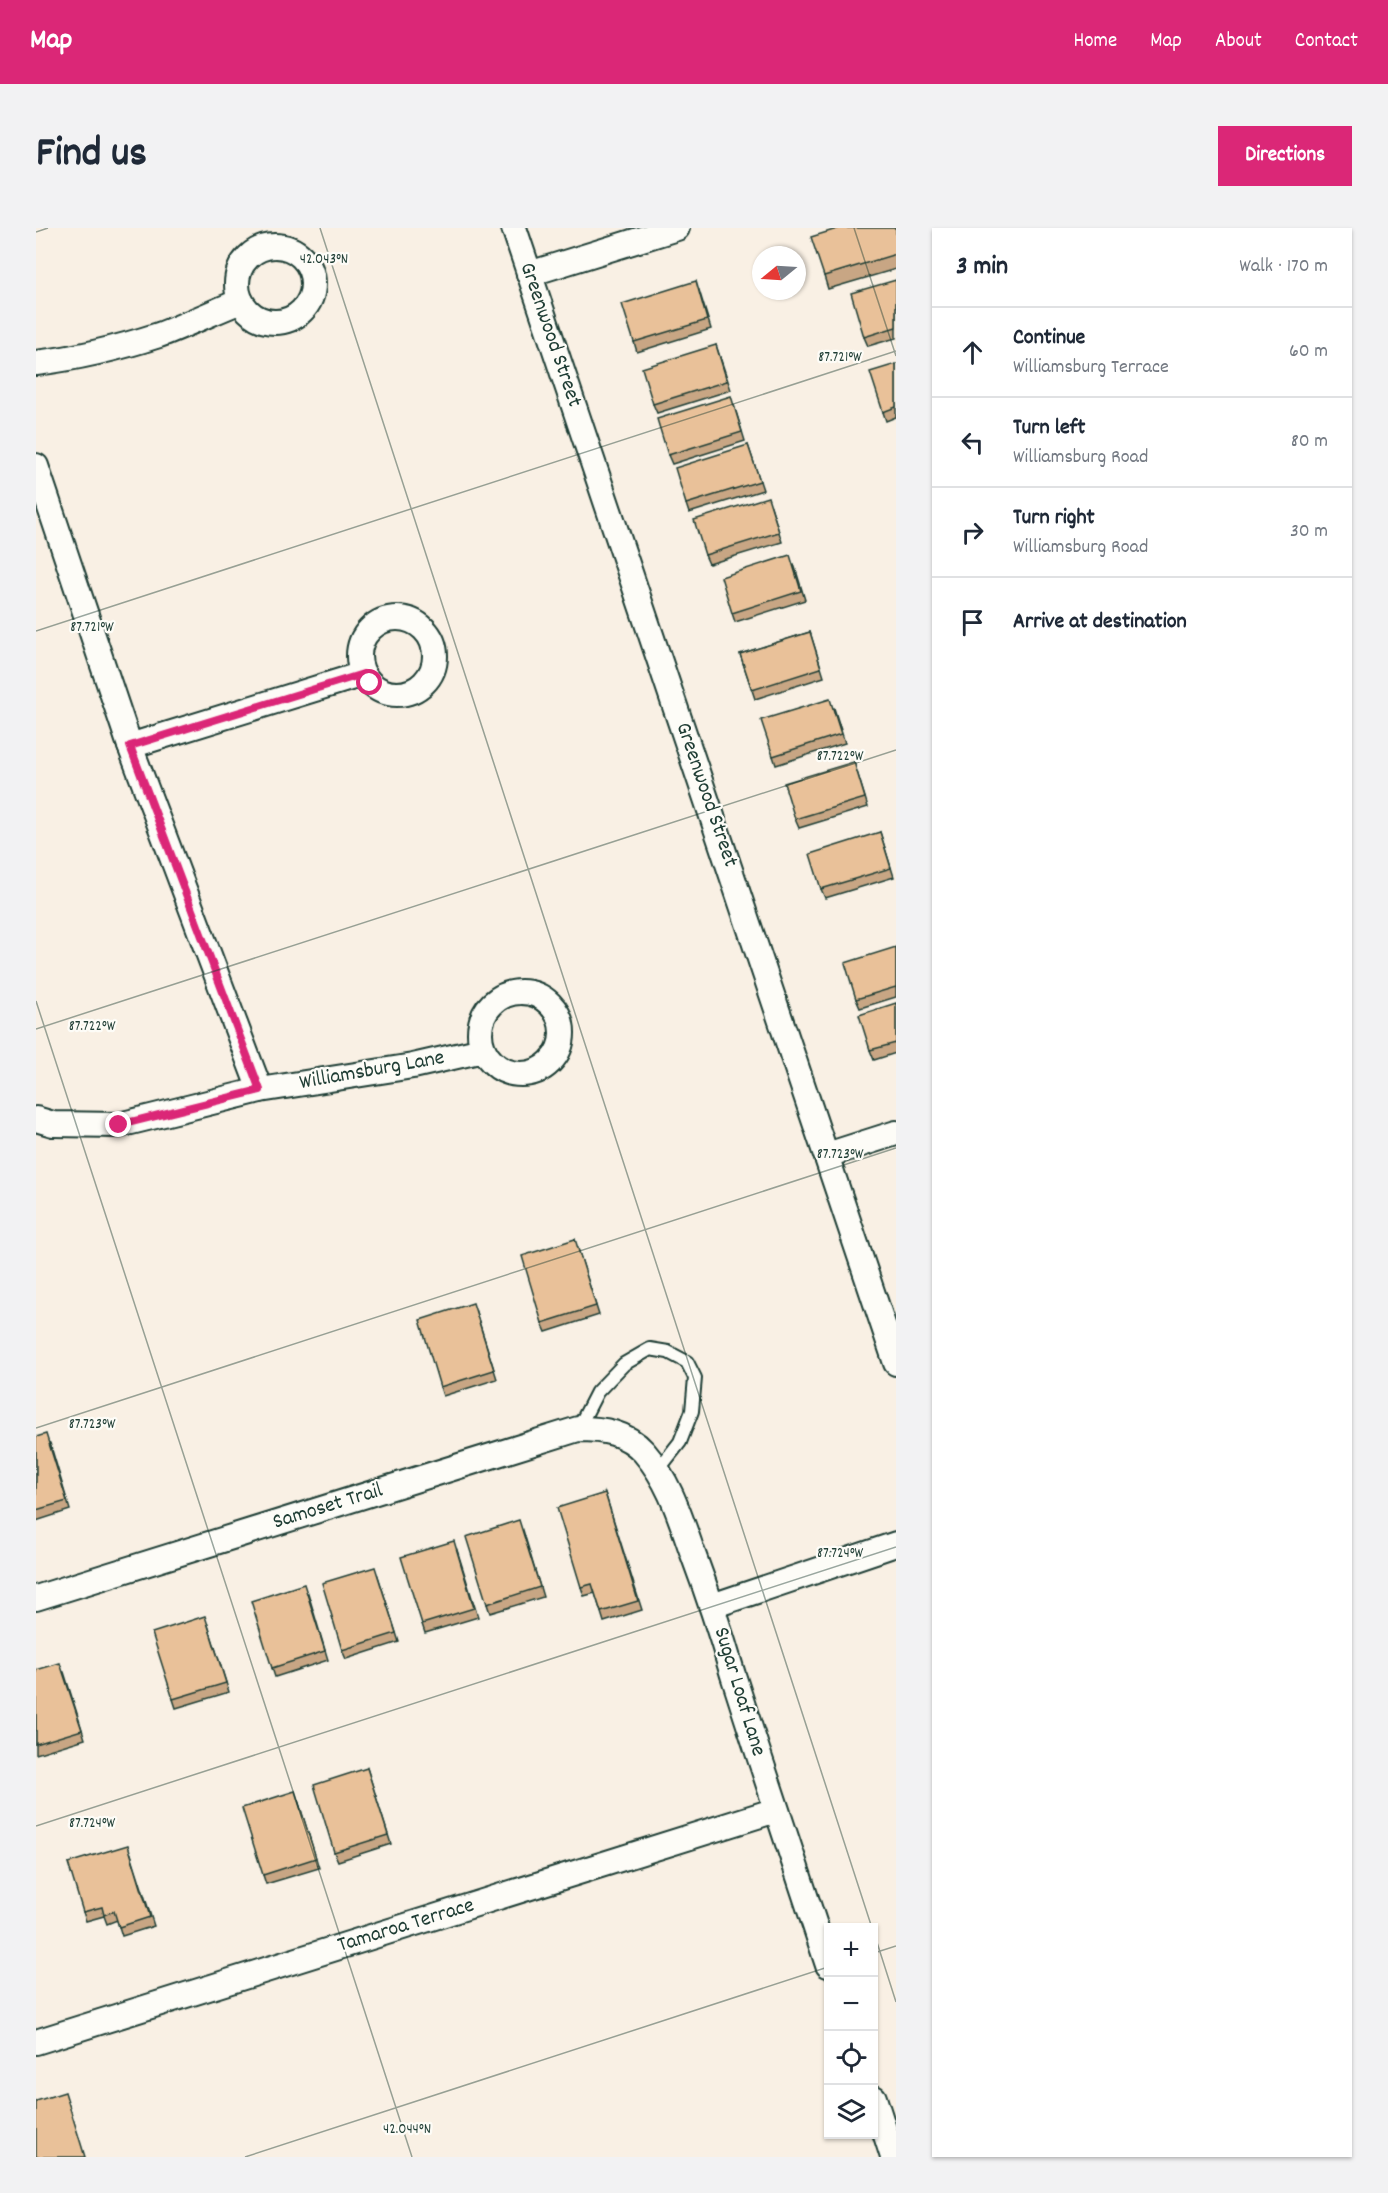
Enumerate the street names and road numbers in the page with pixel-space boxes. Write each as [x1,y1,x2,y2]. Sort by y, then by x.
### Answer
street label: Greenwood Street [511,258,589,412]
street label: Greenwood Street [667,718,745,872]
street label: Williamsburg Lane [297,1043,447,1099]
street label: Samoset Trail [269,1476,387,1538]
street label: Sugar Loaf Lane [705,1624,773,1760]
street label: Tamaroa Terrace [334,1890,478,1962]

